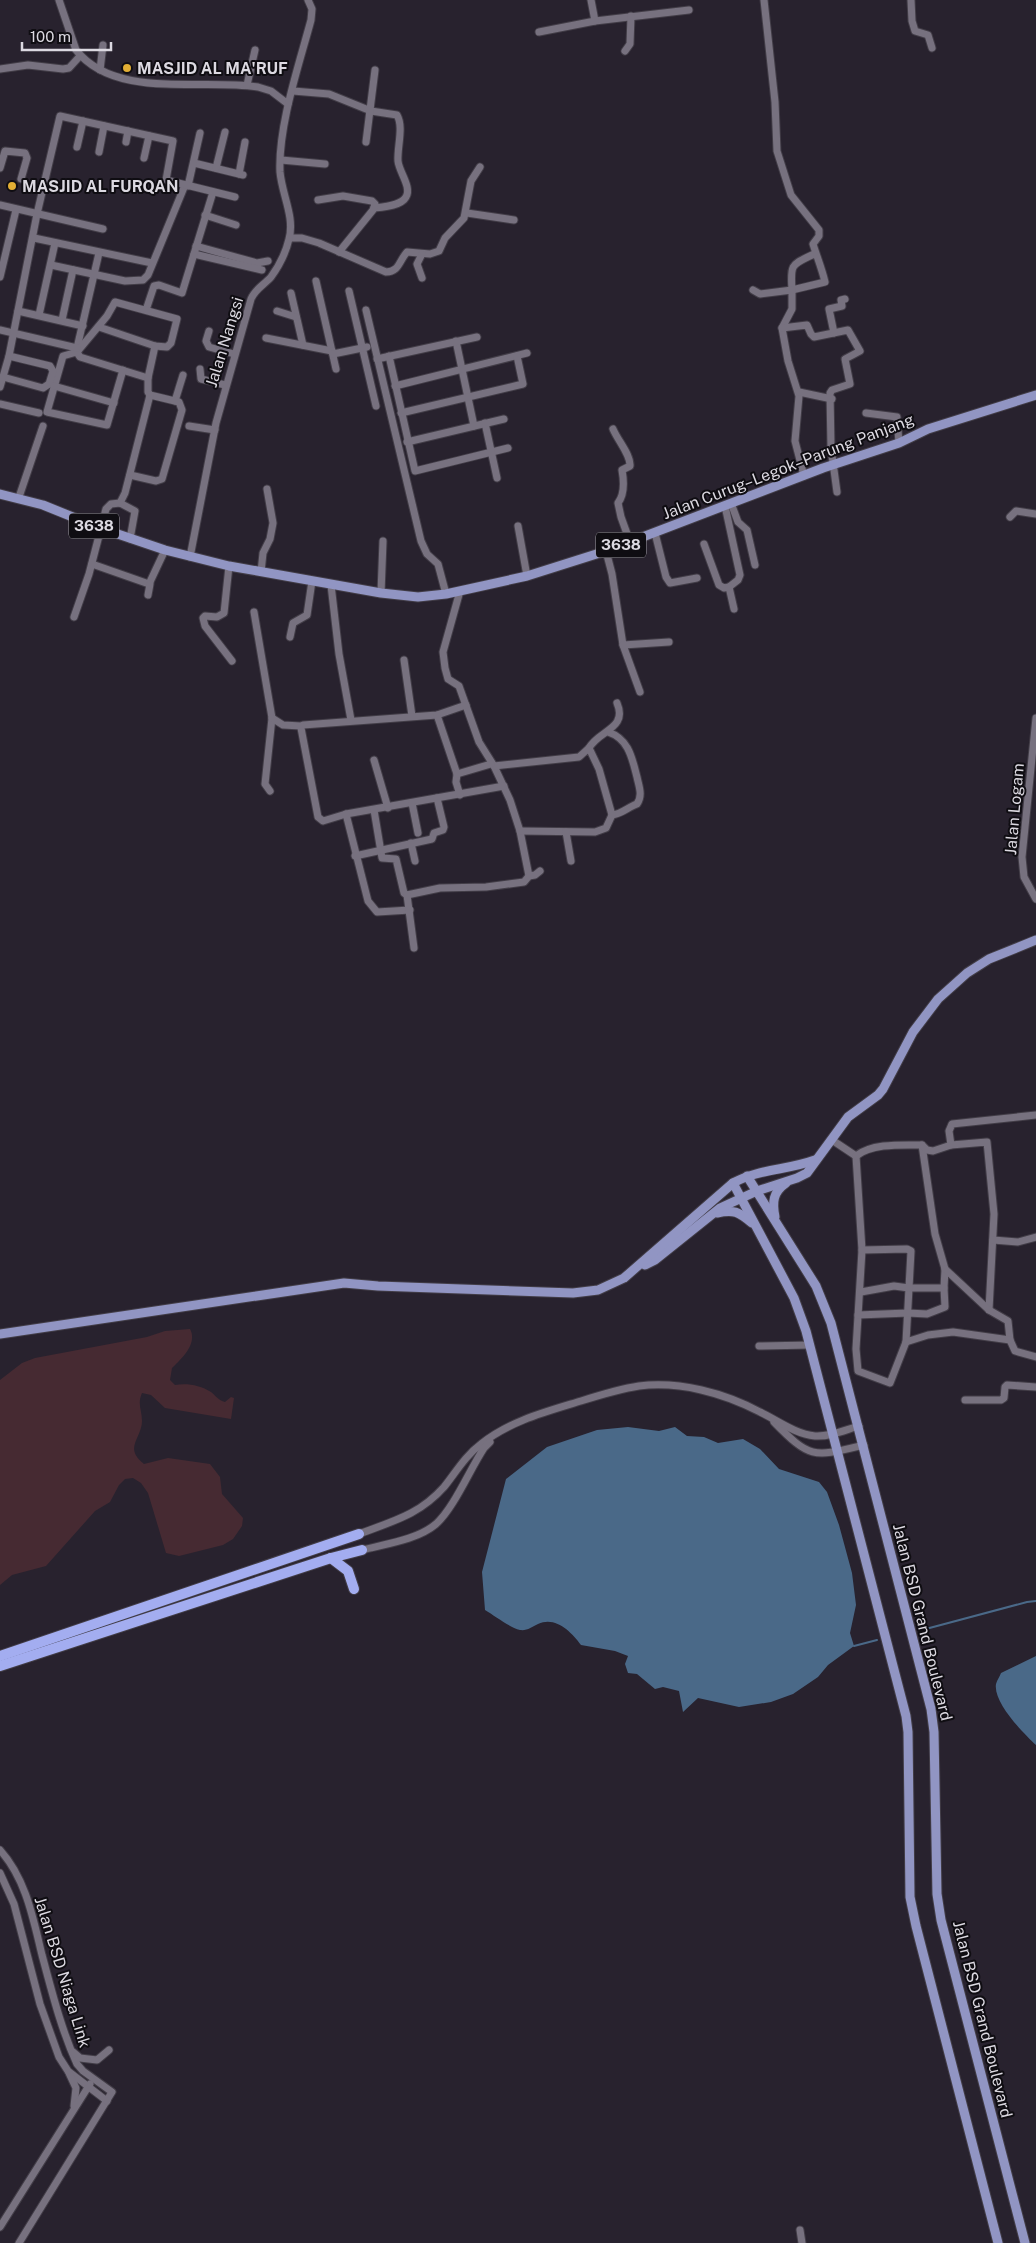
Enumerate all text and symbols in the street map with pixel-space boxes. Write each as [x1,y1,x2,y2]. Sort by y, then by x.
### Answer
scale bar [22,20,111,52]
text: 100 m [30,28,71,45]
place label: MASJID AL MA'RUF [137,59,288,78]
marker: MASJID AL MA'RUF [121,62,133,74]
place label: MASJID AL FURQAN [22,177,179,196]
marker: MASJID AL FURQAN [6,180,18,192]
street label: Jalan Nangsi [202,295,247,390]
street label: Jalan Curug–Legok–Parung Panjang [660,410,917,523]
road number: 3638 [69,514,119,538]
road number: 3638 [596,532,646,558]
street label: Jalan Logam [1001,762,1028,856]
street label: Jalan BSD Grand Boulevard [889,1522,956,1723]
street label: Jalan BSD Niaga Link [30,1894,95,2050]
street label: Jalan BSD Grand Boulevard [949,1919,1016,2120]

